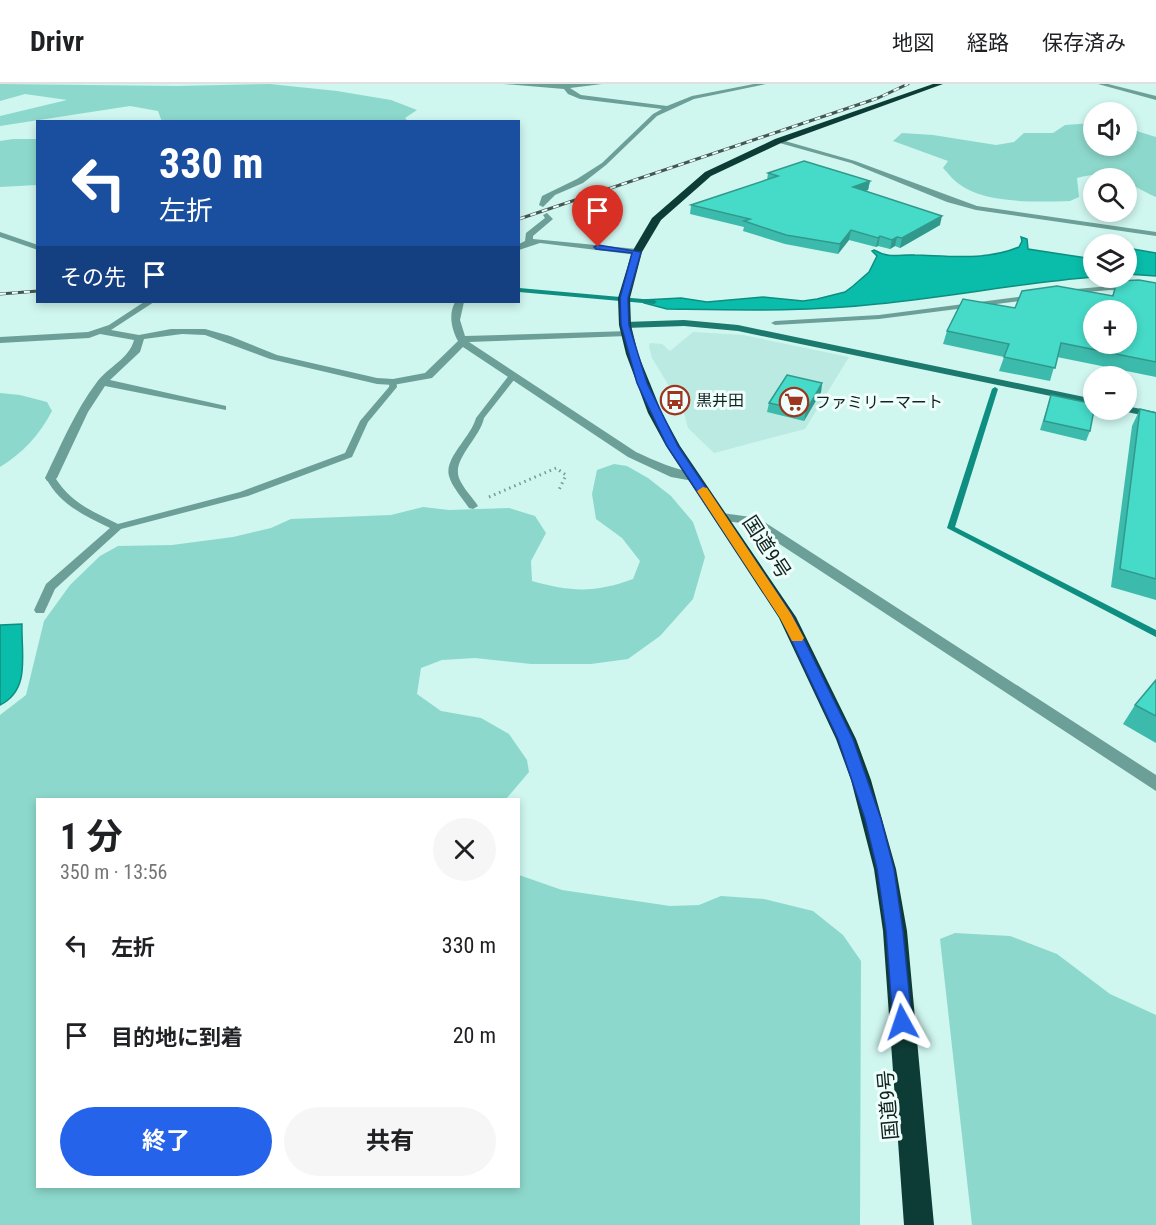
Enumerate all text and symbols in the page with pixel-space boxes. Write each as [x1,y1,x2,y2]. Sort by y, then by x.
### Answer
text: Drivr [30,25,84,58]
text: 地図 [892,31,934,55]
text: 経路 [967,31,1009,55]
text: 保存済み [1042,31,1126,55]
map controls [1083,102,1137,420]
button: sound [1083,102,1137,156]
text: 330 m [159,139,264,188]
icon: left [60,144,138,222]
button: search [1083,168,1137,222]
pin [572,185,623,247]
icon: arrive [581,194,614,227]
text: 左折 [159,195,213,227]
button: layers [1083,234,1137,288]
icon: arrive [138,258,171,291]
text: その先 [60,265,126,290]
button: + [1083,300,1137,354]
button: − [1083,366,1137,420]
bus stop icon: 黒井田 [659,384,691,416]
supermarket icon: ファミリーマート [778,386,810,418]
place label: 黒井田 [696,391,744,410]
place label: ファミリーマート [815,393,943,412]
street label: 国道9号 [738,511,796,583]
text: 1 分 [60,816,123,858]
button: close [433,818,496,881]
text: 350 m · 13:56 [60,860,167,884]
icon: left [60,929,93,962]
text: 330 m [442,933,496,958]
text: 左折 [111,935,155,960]
position arrow [870,990,934,1054]
icon: arrive [60,1019,93,1052]
text: 20 m [453,1023,496,1048]
text: 目的地に到着 [111,1025,243,1050]
street label: 国道9号 [873,1069,903,1141]
button: 終了 [60,1107,272,1176]
button: 共有 [284,1107,496,1176]

